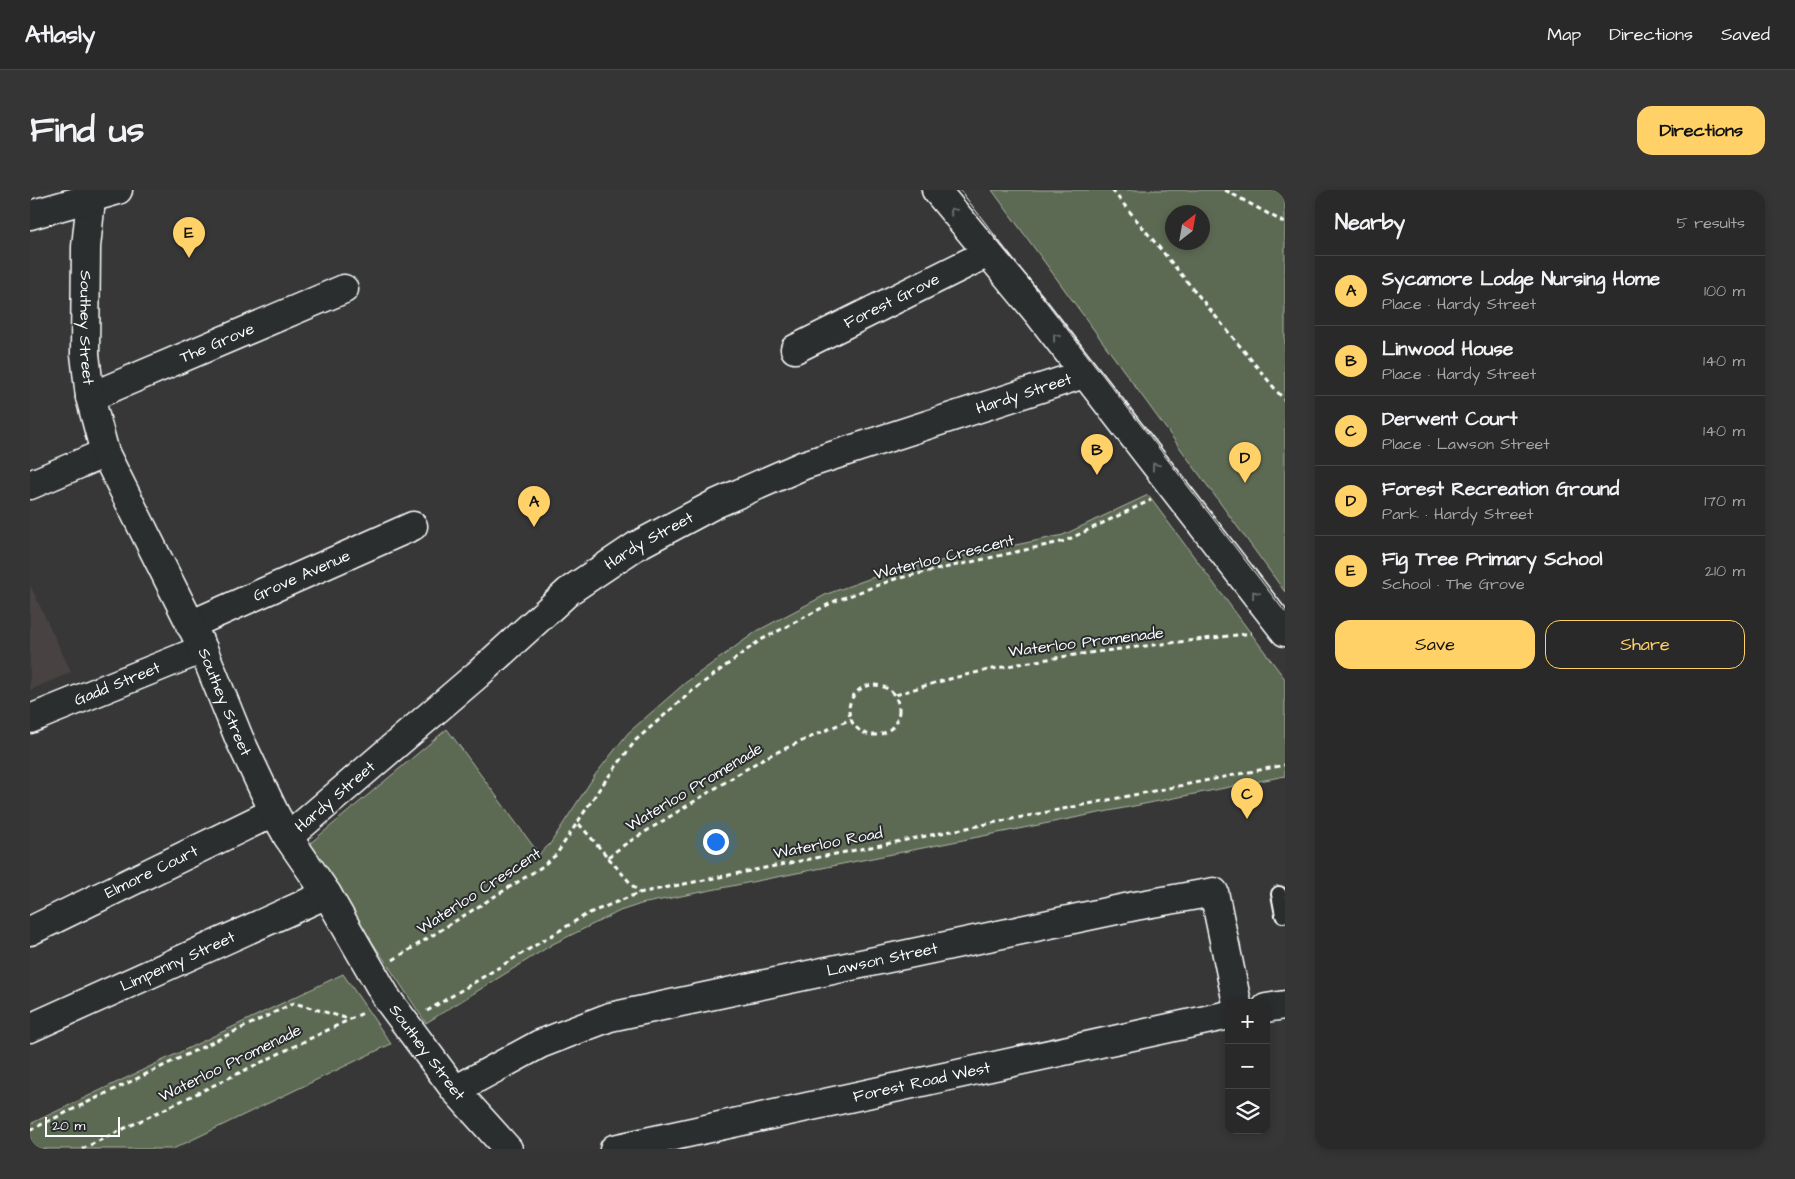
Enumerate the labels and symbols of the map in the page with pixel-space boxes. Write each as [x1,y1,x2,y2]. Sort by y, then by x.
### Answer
north arrow [1165,205,1210,250]
one-way arrow [951,208,959,217]
pin: E [173,217,205,258]
street label: Forest Grove [840,268,944,334]
street label: Southey Street [73,270,100,387]
street label: The Grove [176,317,258,369]
one-way arrow [1053,333,1062,343]
street label: Hardy Street [973,368,1075,419]
pin: B [1081,434,1113,475]
pin: D [1229,442,1261,483]
one-way arrow [1152,462,1161,472]
pin: A [518,486,550,527]
street label: Hardy Street [600,506,698,575]
street label: Waterloo Crescent [871,529,1017,585]
street label: Grove Avenue [249,544,354,607]
one-way arrow [1252,590,1261,600]
street label: Waterloo Promenade [1007,622,1165,662]
street label: Southey Street [193,645,257,760]
street label: Gadd Street [71,656,164,711]
street label: Waterloo Promenade [621,737,767,837]
street label: Hardy Street [290,756,380,837]
pin: C [1231,778,1263,819]
street label: Waterloo Road [772,822,884,864]
your location [703,829,729,855]
street label: Elmore Court [101,840,202,904]
street label: Waterloo Crescent [413,842,546,939]
street label: Limpenny Street [117,926,239,997]
street label: Lawson Street [825,937,940,982]
street label: Southey Street [384,1000,471,1106]
street label: Waterloo Promenade [155,1019,305,1107]
street label: Forest Road West [851,1056,993,1108]
scale bar [45,1114,120,1137]

